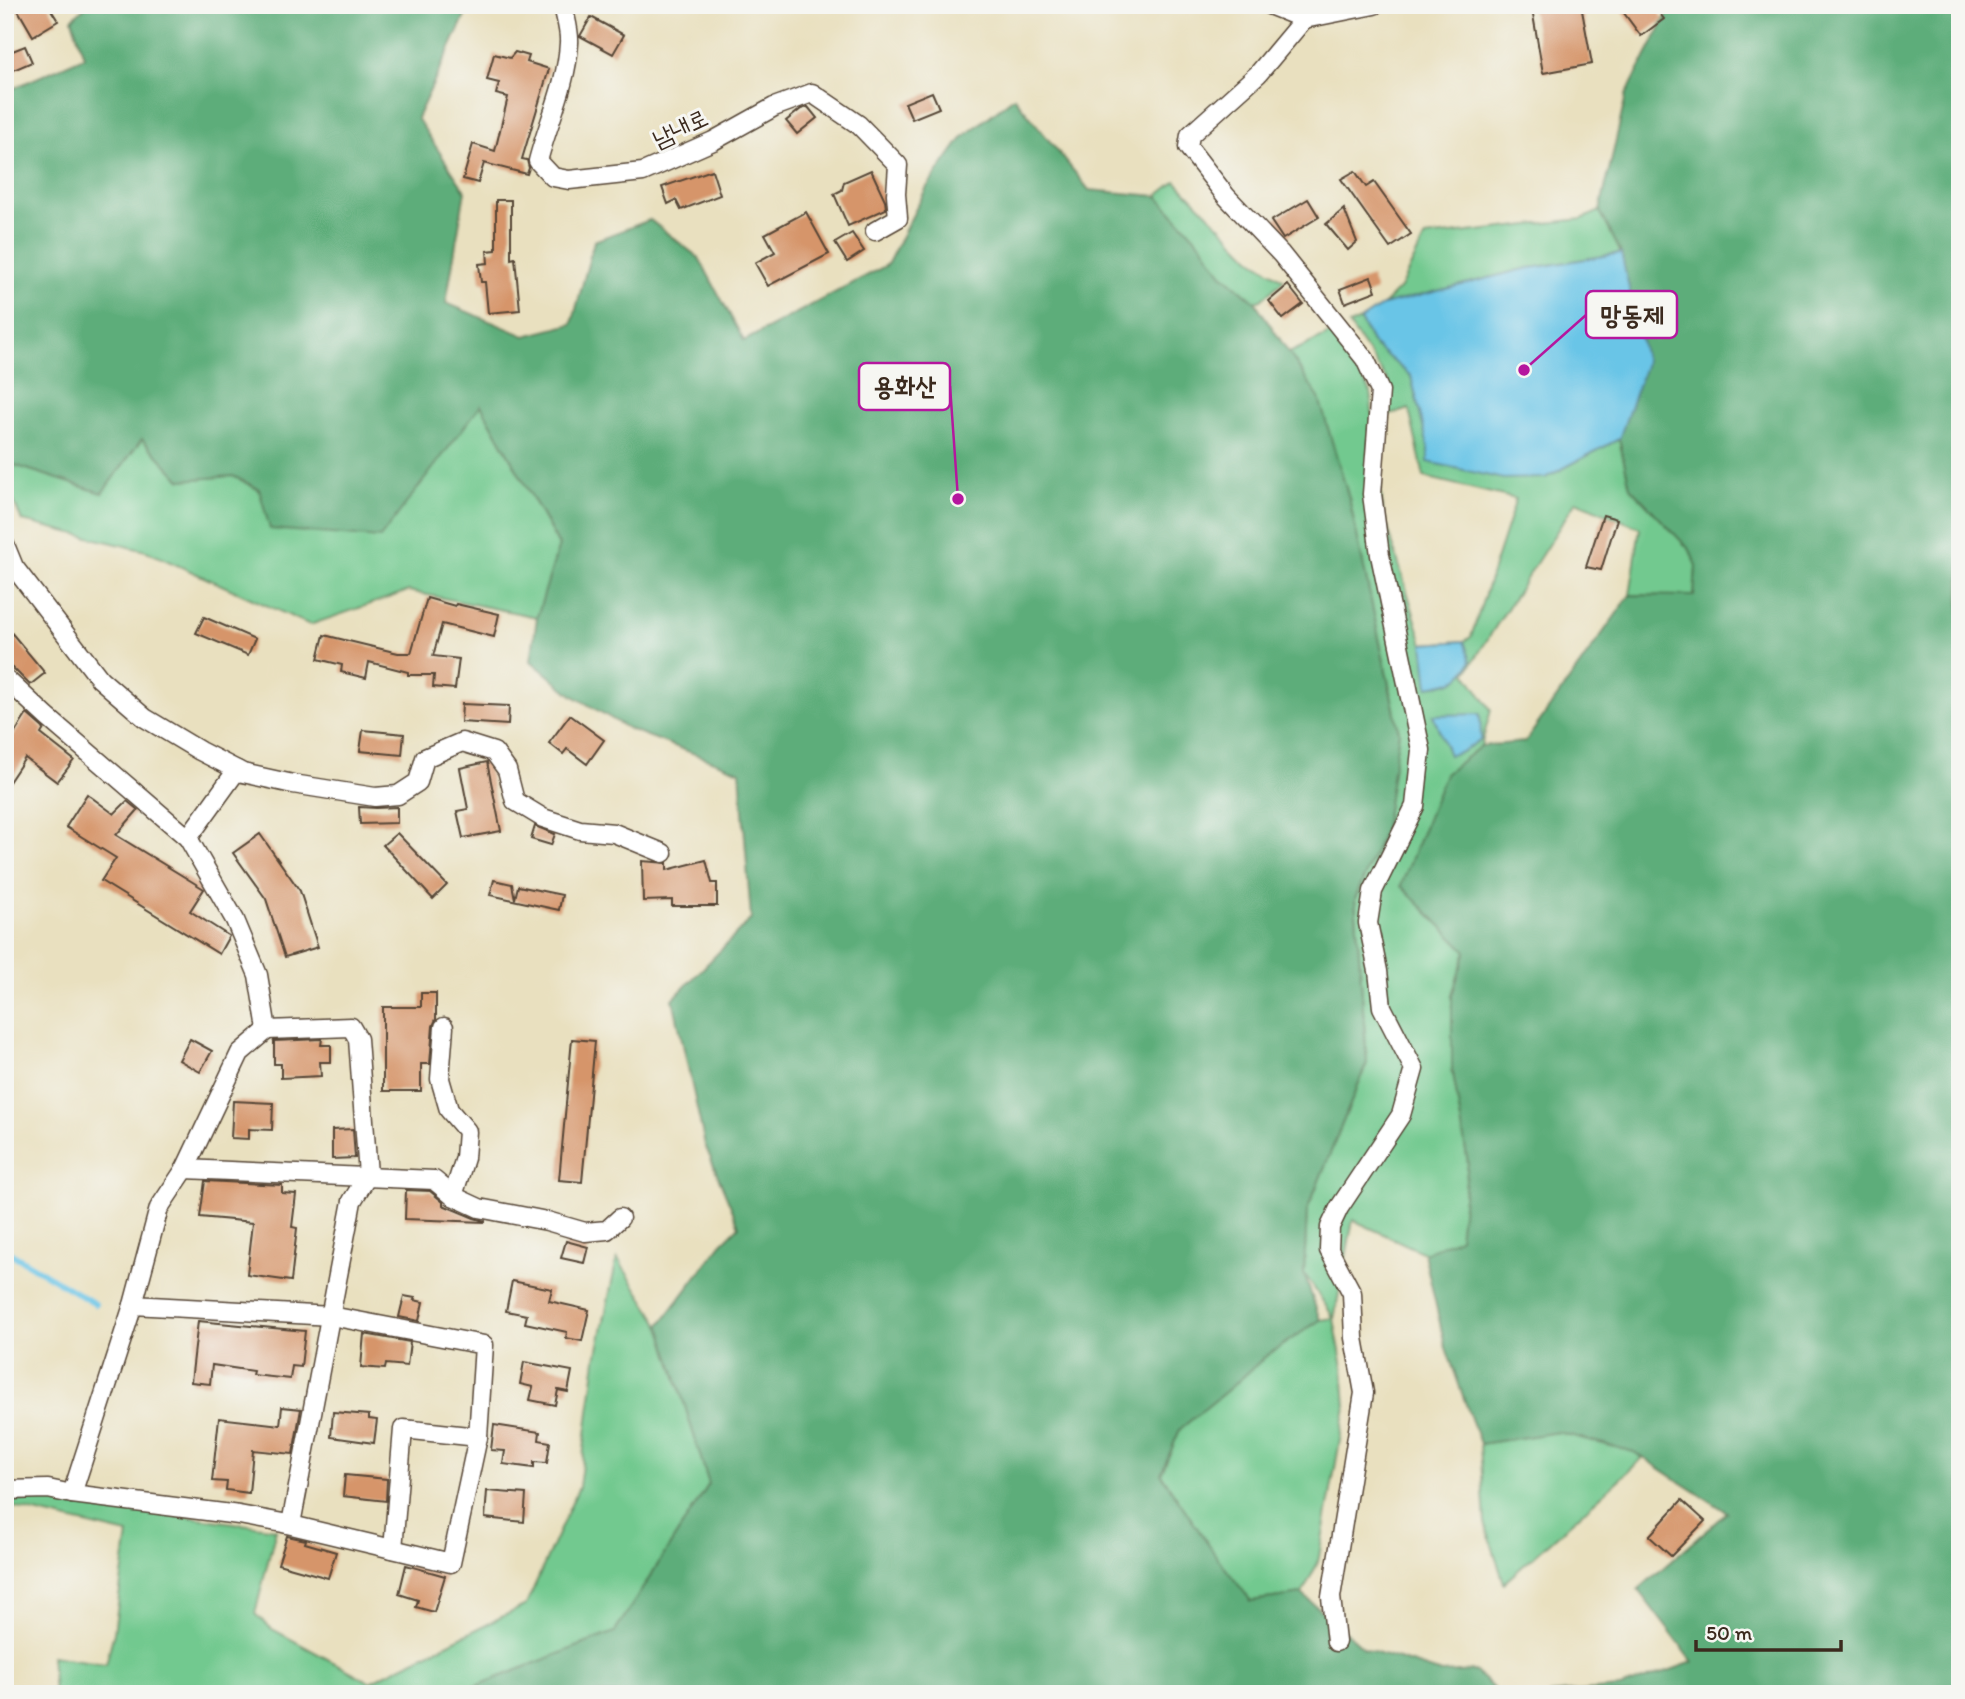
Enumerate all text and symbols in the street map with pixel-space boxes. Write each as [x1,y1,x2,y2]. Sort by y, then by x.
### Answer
street label: 남내로 [648,103,712,153]
callout: 망동제 [1586,291,1677,338]
text: 망동제 [1601,299,1663,331]
callout: 용화산 [859,363,950,410]
text: 용화산 [874,370,936,402]
scale bar [1696,1608,1841,1652]
text: 50 m [1706,1620,1753,1645]

